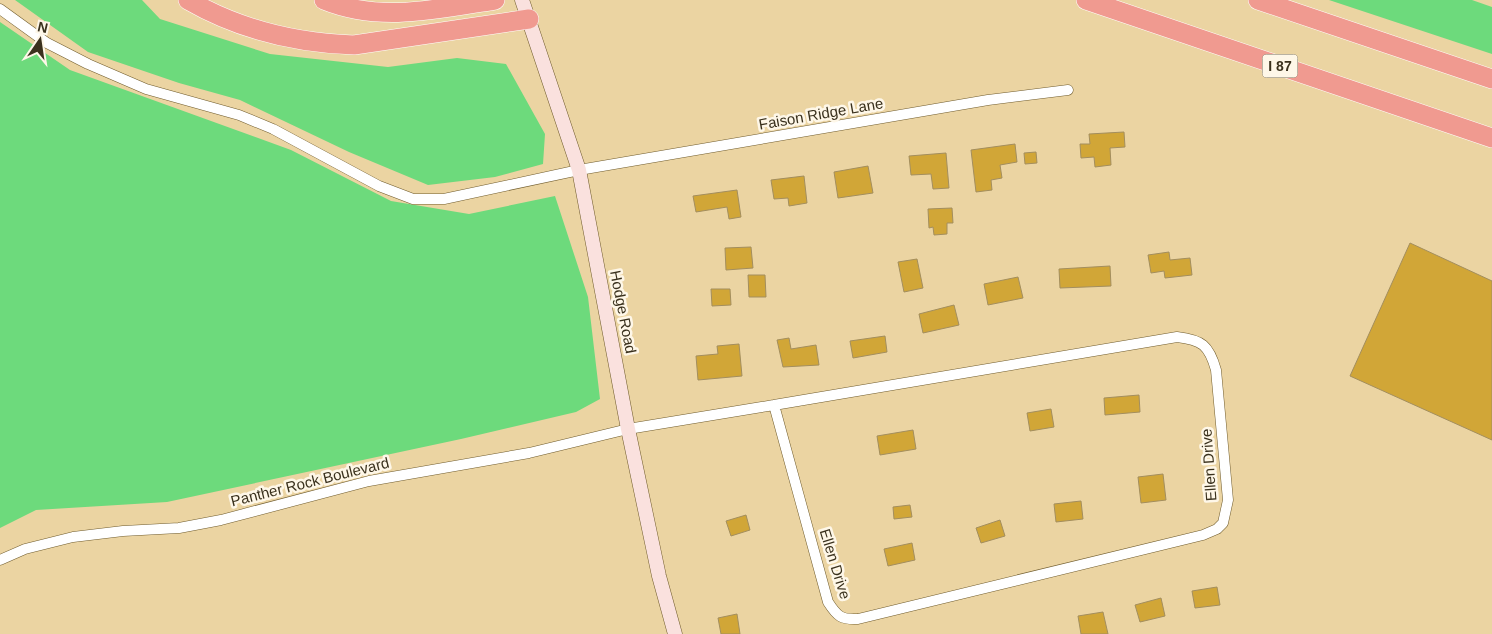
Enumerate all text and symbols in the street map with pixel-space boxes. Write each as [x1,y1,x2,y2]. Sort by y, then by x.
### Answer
north arrow [15,15,65,65]
text: N [36,18,50,36]
road number: I 87 [1262,54,1298,78]
street label: Faison Ridge Lane [757,94,884,133]
street label: Hodge Road [607,269,640,355]
street label: Ellen Drive [1197,428,1220,502]
street label: Panther Rock Boulevard [229,454,391,509]
street label: Ellen Drive [817,527,854,601]

